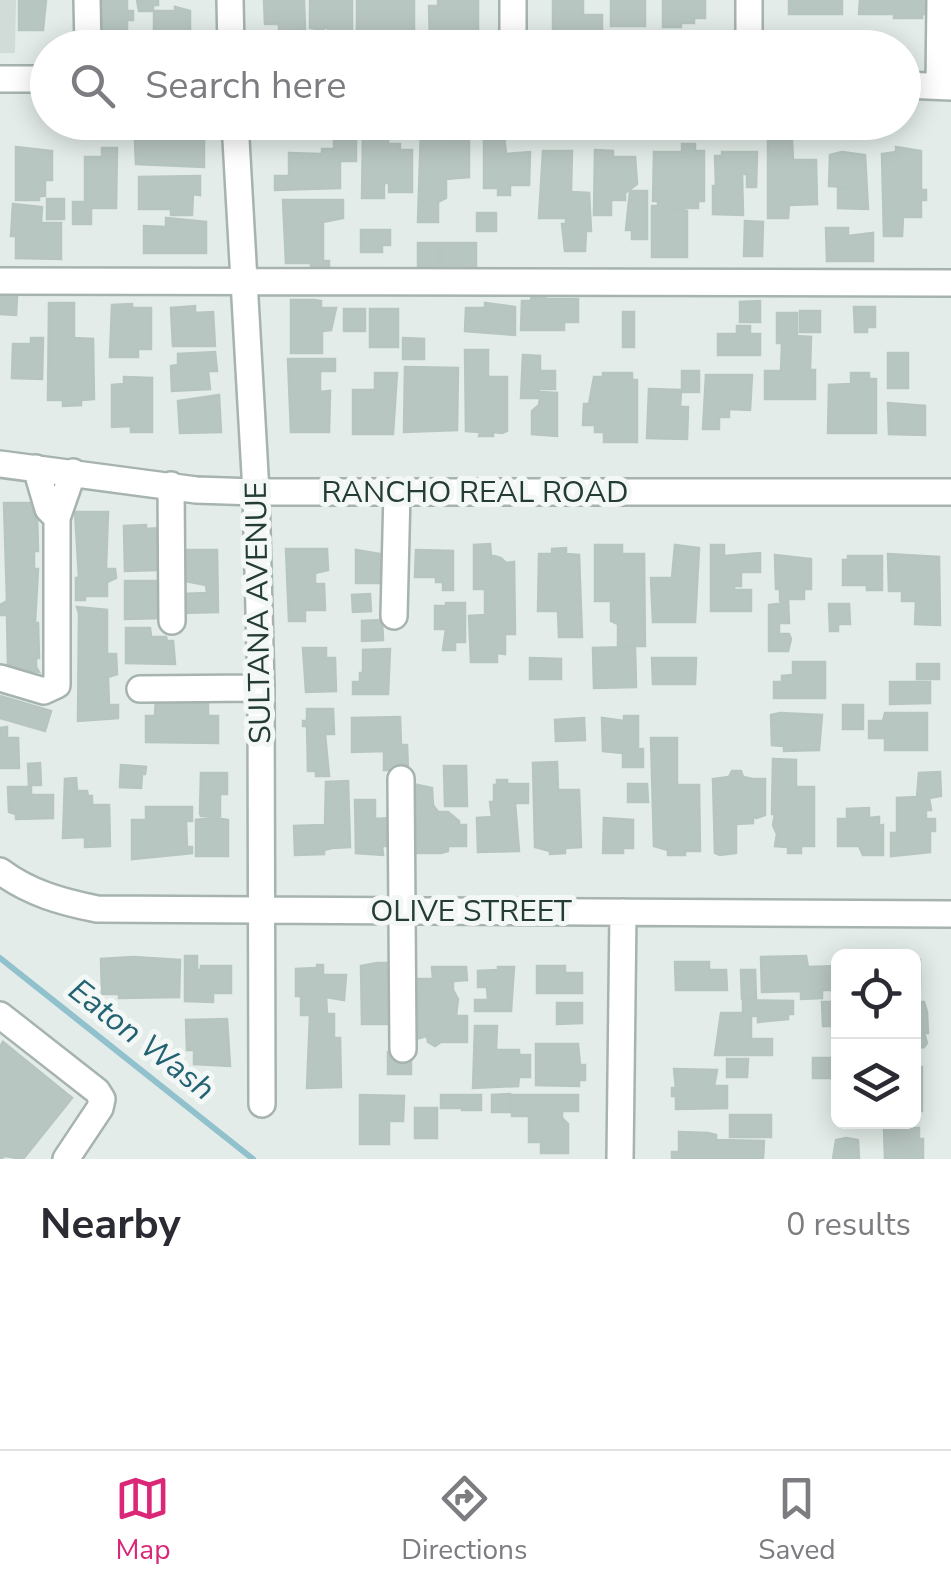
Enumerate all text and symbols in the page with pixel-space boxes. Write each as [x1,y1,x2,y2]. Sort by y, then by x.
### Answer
search box [30,30,921,140]
icon: search [65,58,120,113]
text: Search here [145,60,346,111]
street label: RANCHO REAL ROAD [321,472,629,513]
street label: SULTANA AVENUE [236,482,281,744]
street label: OLIVE STREET [370,891,572,932]
map controls [831,949,921,1129]
button: locate [831,949,921,1039]
water label: Eaton Wash [60,969,224,1110]
button: layers [831,1039,921,1129]
text: Nearby [40,1196,181,1253]
text: 0 results [786,1203,911,1246]
tab: Map [115,1471,170,1569]
tab: Directions [401,1471,527,1569]
tab: Saved [758,1471,836,1569]

